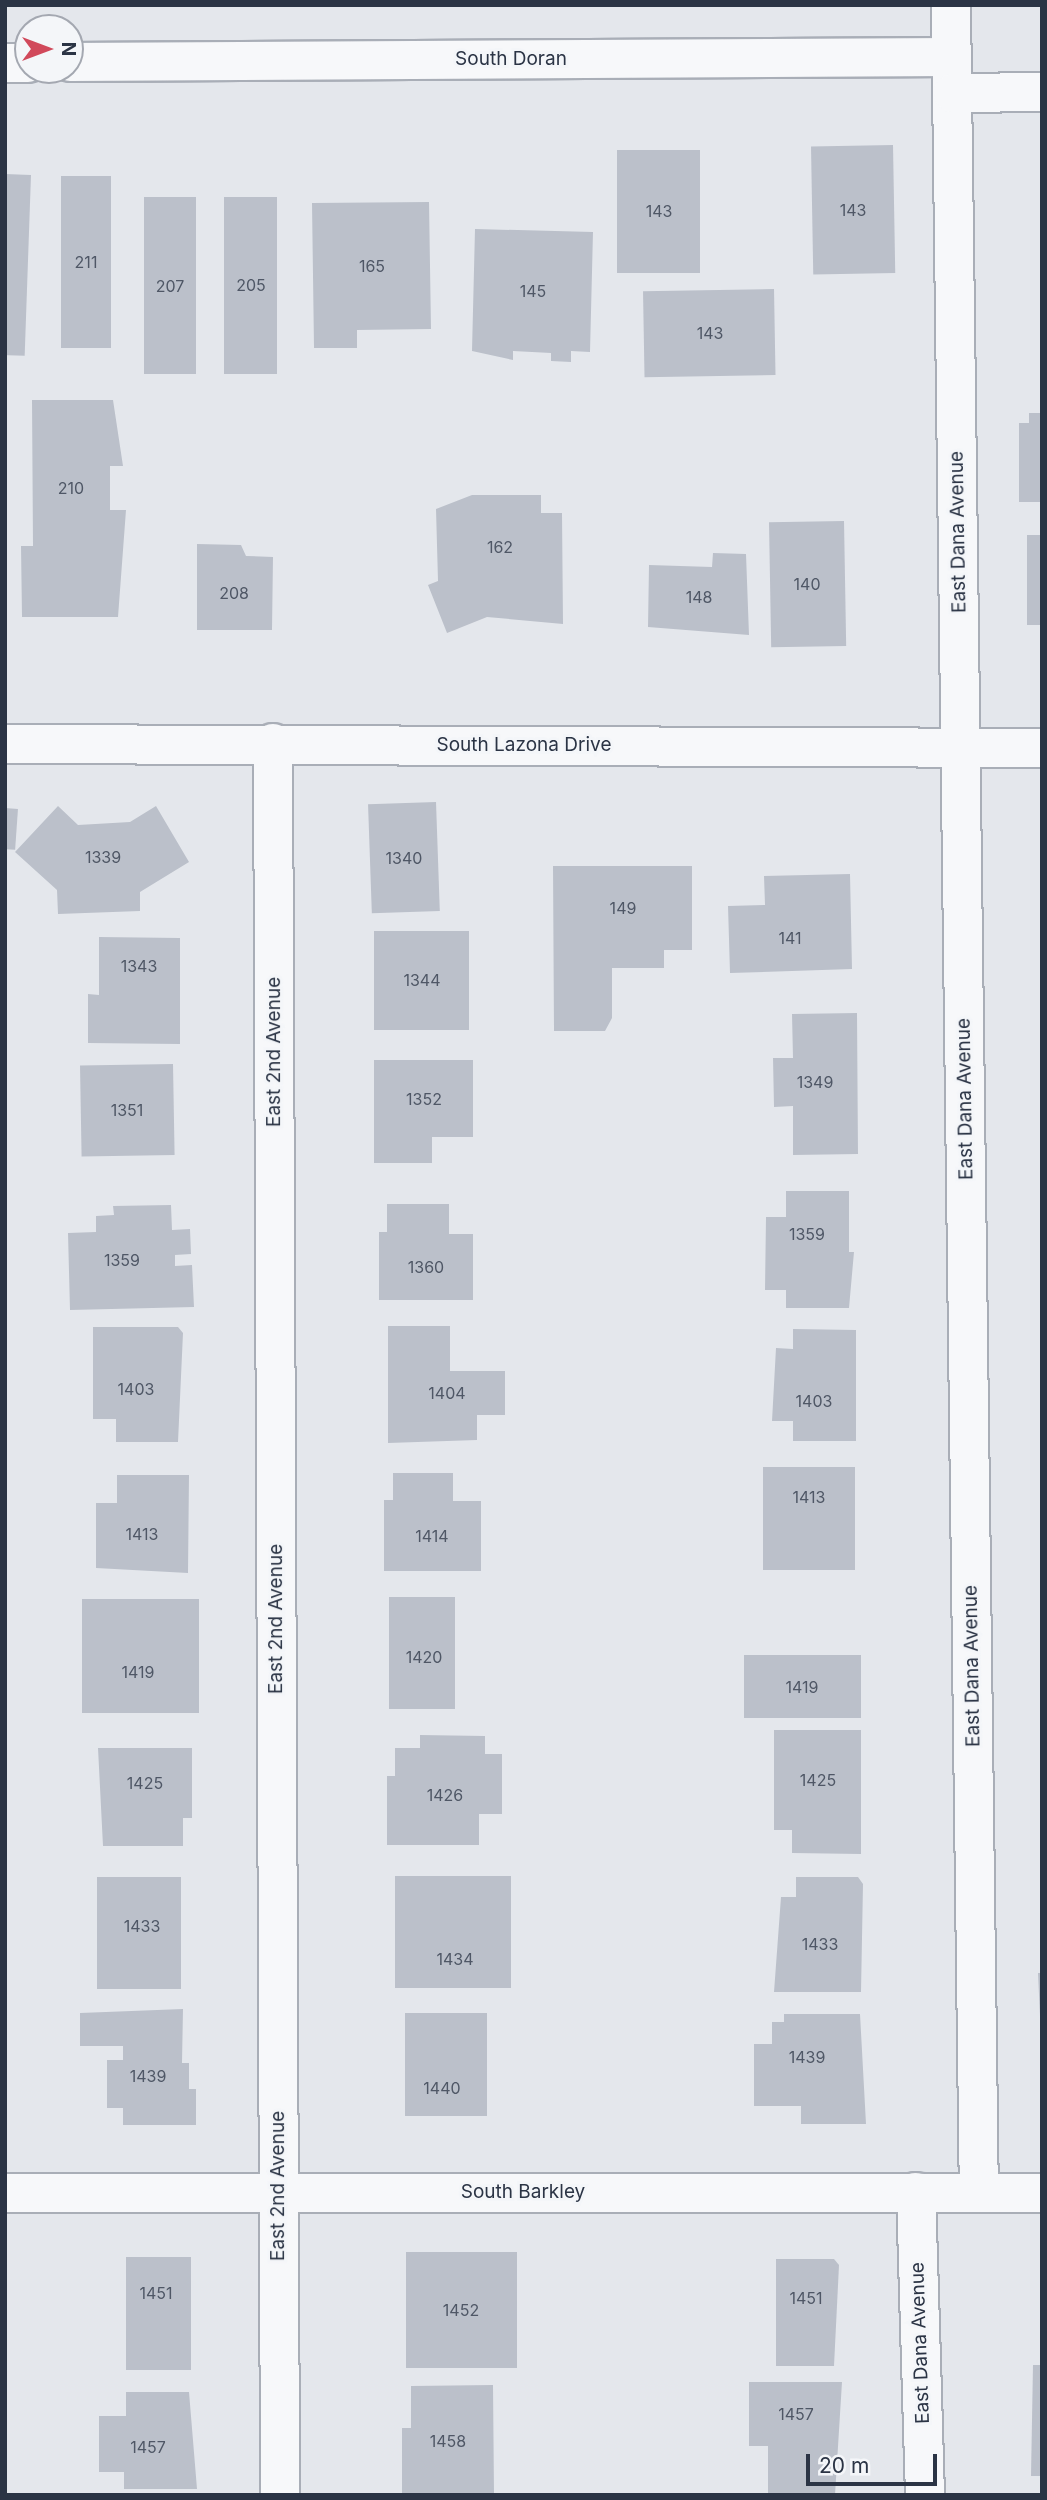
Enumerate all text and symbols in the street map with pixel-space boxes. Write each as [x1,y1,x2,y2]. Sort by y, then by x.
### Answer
north arrow [14,14,84,84]
text: N [57,42,80,56]
street label: South Doran [455,48,567,70]
house number: 143 [840,200,866,220]
house number: 143 [646,201,672,221]
house number: 211 [75,252,97,272]
house number: 165 [359,256,385,276]
house number: 205 [236,275,266,295]
house number: 207 [156,276,184,296]
house number: 145 [520,281,546,301]
house number: 143 [697,323,723,343]
street label: East Dana Avenue [945,451,971,613]
house number: 210 [58,478,84,498]
house number: 162 [487,537,513,557]
house number: 140 [794,574,820,594]
house number: 208 [219,583,249,603]
house number: 148 [686,587,712,607]
street label: South Lazona Drive [436,734,612,756]
house number: 1339 [85,847,121,867]
house number: 1340 [386,848,422,868]
house number: 149 [610,898,636,918]
house number: 141 [778,928,802,948]
house number: 1343 [121,956,157,976]
house number: 1344 [403,970,441,990]
street label: East 2nd Avenue [263,977,285,1127]
street label: East Dana Avenue [952,1018,978,1180]
house number: 1349 [797,1072,833,1092]
house number: 1352 [406,1089,442,1109]
house number: 1351 [111,1100,143,1120]
house number: 1359 [789,1224,825,1244]
house number: 1359 [104,1250,140,1270]
house number: 1360 [408,1257,444,1277]
house number: 1403 [118,1379,154,1399]
house number: 1404 [428,1383,466,1403]
house number: 1403 [796,1391,832,1411]
house number: 1413 [793,1487,825,1507]
house number: 1413 [126,1524,158,1544]
house number: 1414 [415,1526,449,1546]
street label: East 2nd Avenue [265,1544,287,1694]
street label: East Dana Avenue [959,1585,985,1747]
house number: 1420 [406,1647,442,1667]
house number: 1419 [122,1662,154,1682]
house number: 1419 [786,1677,818,1697]
house number: 1425 [800,1770,836,1790]
house number: 1425 [127,1773,163,1793]
house number: 1426 [427,1785,463,1805]
house number: 1433 [124,1916,160,1936]
house number: 1433 [802,1934,838,1954]
house number: 1434 [436,1949,474,1969]
house number: 1439 [789,2047,825,2067]
house number: 1439 [130,2066,166,2086]
house number: 1440 [423,2078,461,2098]
street label: East 2nd Avenue [267,2111,289,2261]
street label: South Barkley [461,2181,585,2203]
street label: East Dana Avenue [906,2262,934,2424]
house number: 1451 [139,2283,173,2303]
house number: 1451 [789,2288,823,2308]
house number: 1452 [443,2300,479,2320]
house number: 1457 [778,2404,814,2424]
house number: 1458 [430,2431,466,2451]
house number: 1457 [130,2437,166,2457]
scale bar [809,2440,940,2484]
text: 20 m [819,2453,869,2478]

